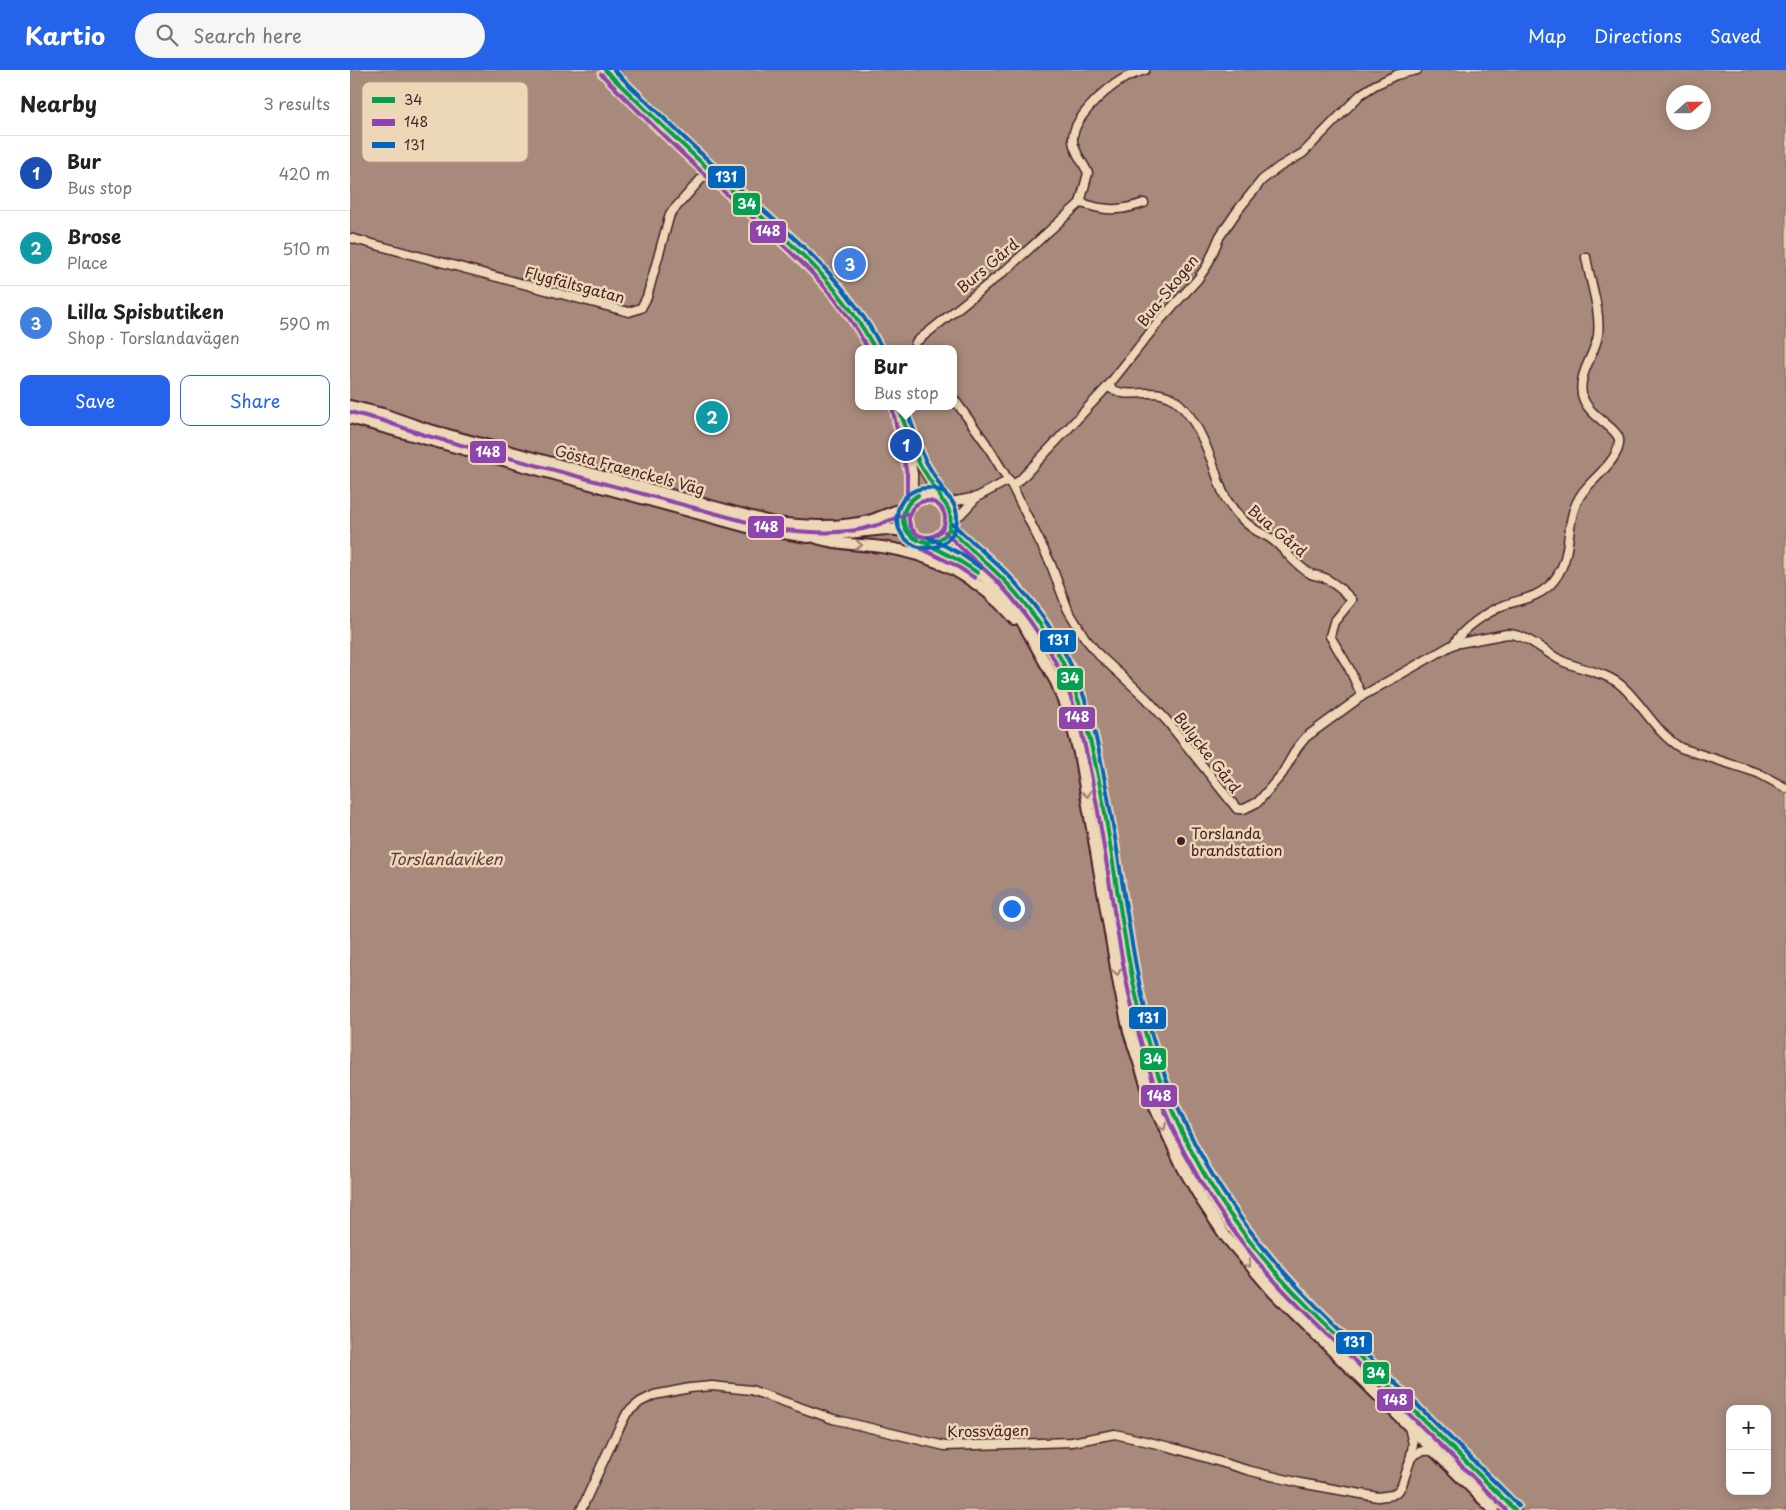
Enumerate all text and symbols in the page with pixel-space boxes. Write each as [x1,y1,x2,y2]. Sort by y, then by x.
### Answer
search box [135,13,485,58]
text: Kartio [25,17,105,53]
icon: search [153,21,181,49]
text: Search here [193,21,302,49]
text: Map [1528,22,1566,49]
text: Directions [1594,22,1682,49]
text: Saved [1710,22,1761,49]
legend [362,82,528,162]
north arrow [1666,85,1711,130]
text: Nearby [20,87,97,119]
text: 34 [404,89,423,110]
text: 3 results [263,91,330,115]
text: 148 [404,111,428,132]
text: 131 [404,134,425,155]
text: Bur [67,147,101,175]
text: 1 [32,161,40,185]
text: 420 m [279,161,330,185]
line badge: 131 [707,165,746,189]
text: 131 [715,166,737,187]
text: Bus stop [67,175,132,199]
line badge: 34 [732,192,761,216]
text: 34 [738,193,757,214]
line badge: 148 [749,220,787,244]
text: 148 [755,220,781,241]
text: Brose [67,222,121,250]
street label: Burs Gård [951,232,1023,298]
text: 2 [30,236,42,260]
text: 510 m [282,236,330,260]
pin: 3 [834,245,866,283]
street label: Bua-Skogen [1131,249,1203,331]
text: Place [67,250,108,274]
street label: Flygfältsgatan [522,260,628,308]
text: Lilla Spisbutiken [67,297,224,325]
text: 3 [31,311,41,335]
text: 590 m [278,311,330,335]
text: Shop · Torslandavägen [67,325,240,349]
popup [855,345,957,410]
text: Bur [873,352,908,380]
button: Save [20,375,170,426]
button: Share [180,375,330,426]
text: Bus stop [873,380,939,404]
pin: 2 [696,398,728,436]
pin: 1 [890,426,922,464]
street label: Gösta Fraenckels Väg [552,438,708,500]
line badge: 148 [469,440,507,464]
text: 148 [475,441,501,462]
street label: Bua Gård [1243,498,1313,562]
line badge: 148 [747,515,785,539]
text: 148 [753,516,779,537]
one-way arrow [855,539,863,550]
line badge: 131 [1039,629,1077,653]
text: 131 [1047,629,1069,650]
line badge: 34 [1056,667,1084,691]
text: 34 [1061,667,1080,688]
line badge: 148 [1058,706,1096,730]
text: 148 [1064,706,1090,727]
street label: Bulycke Gård [1169,707,1247,797]
one-way arrow [1081,790,1091,798]
place label: Torslanda brandstation [1191,821,1283,861]
marker: Torslanda brandstation [1175,835,1187,847]
water label: Torslandaviken [388,846,504,870]
your location [999,896,1025,922]
one-way arrow [1111,967,1121,976]
line badge: 131 [1128,1006,1167,1030]
text: 131 [1137,1007,1159,1028]
line badge: 34 [1139,1047,1167,1071]
text: 34 [1144,1048,1163,1069]
line badge: 148 [1140,1084,1178,1108]
text: 148 [1146,1085,1172,1106]
one-way arrow [1156,1122,1167,1131]
one-way arrow [1243,1259,1252,1268]
line badge: 131 [1335,1331,1373,1355]
text: 131 [1343,1331,1365,1352]
line badge: 34 [1362,1361,1390,1385]
text: 34 [1367,1362,1386,1383]
line badge: 148 [1376,1388,1414,1412]
text: 148 [1382,1389,1408,1410]
map controls [1726,1405,1771,1495]
button: + [1726,1405,1771,1450]
street label: Krossvägen [947,1418,1029,1442]
button: − [1726,1450,1771,1495]

